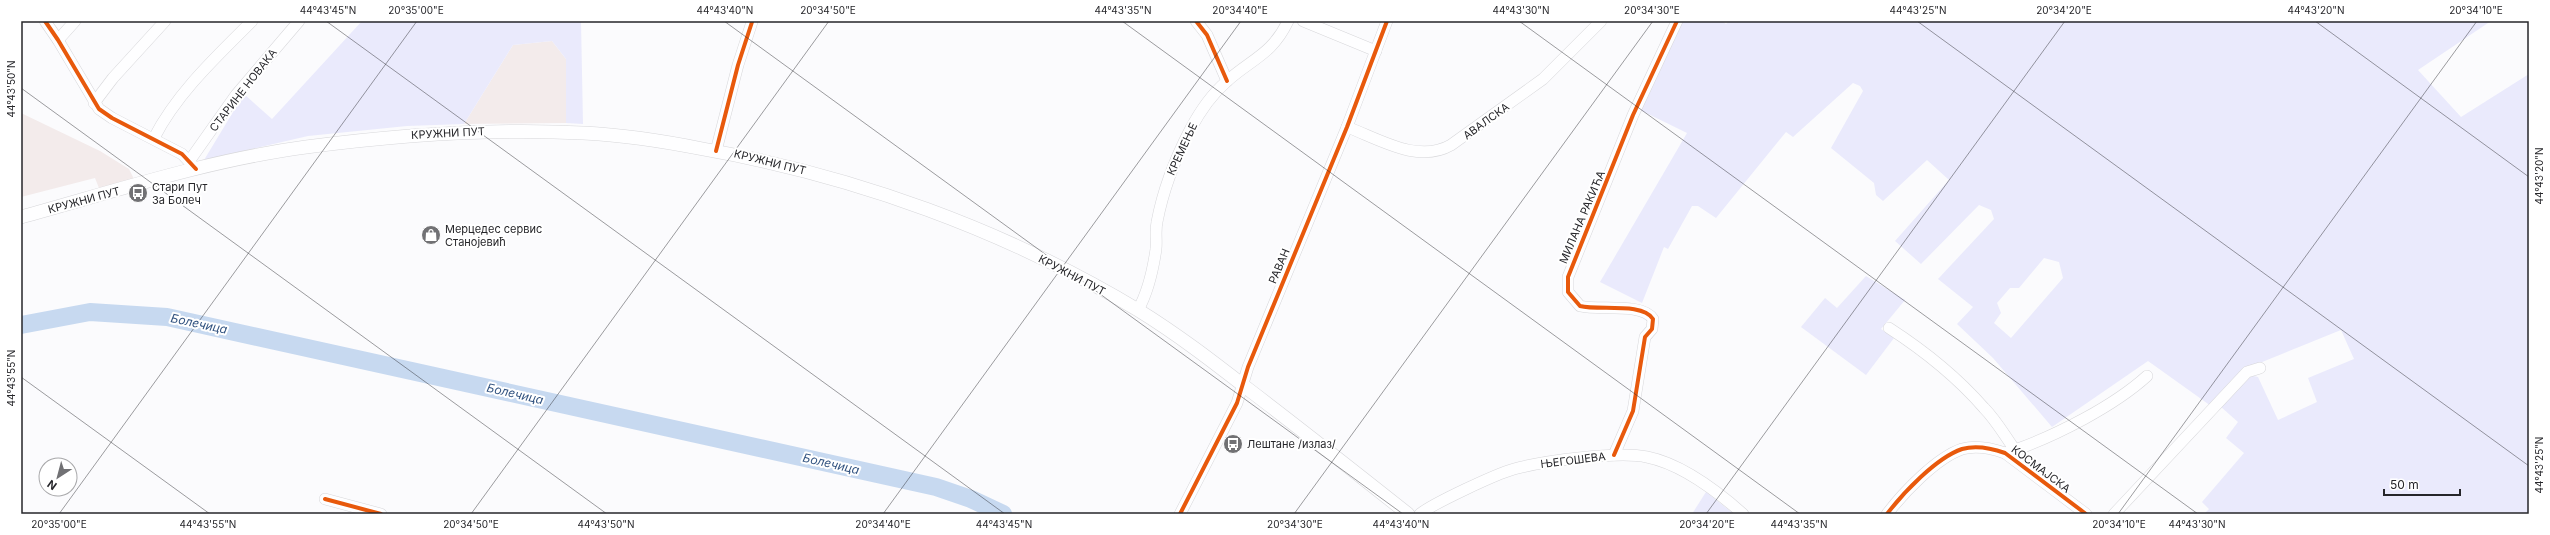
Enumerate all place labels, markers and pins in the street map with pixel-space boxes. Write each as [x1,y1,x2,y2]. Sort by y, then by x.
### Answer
place label: Стари Пут За Болеч [152,180,208,207]
bus stop icon: Стари Пут За Болеч [127,182,149,204]
place label: Мерцедес сервис Станојевић [445,222,542,249]
shop icon: Мерцедес сервис Станојевић [420,224,442,246]
bus stop icon: Лештане /излаз/ [1222,433,1244,455]
place label: Лештане /излаз/ [1247,437,1336,451]

